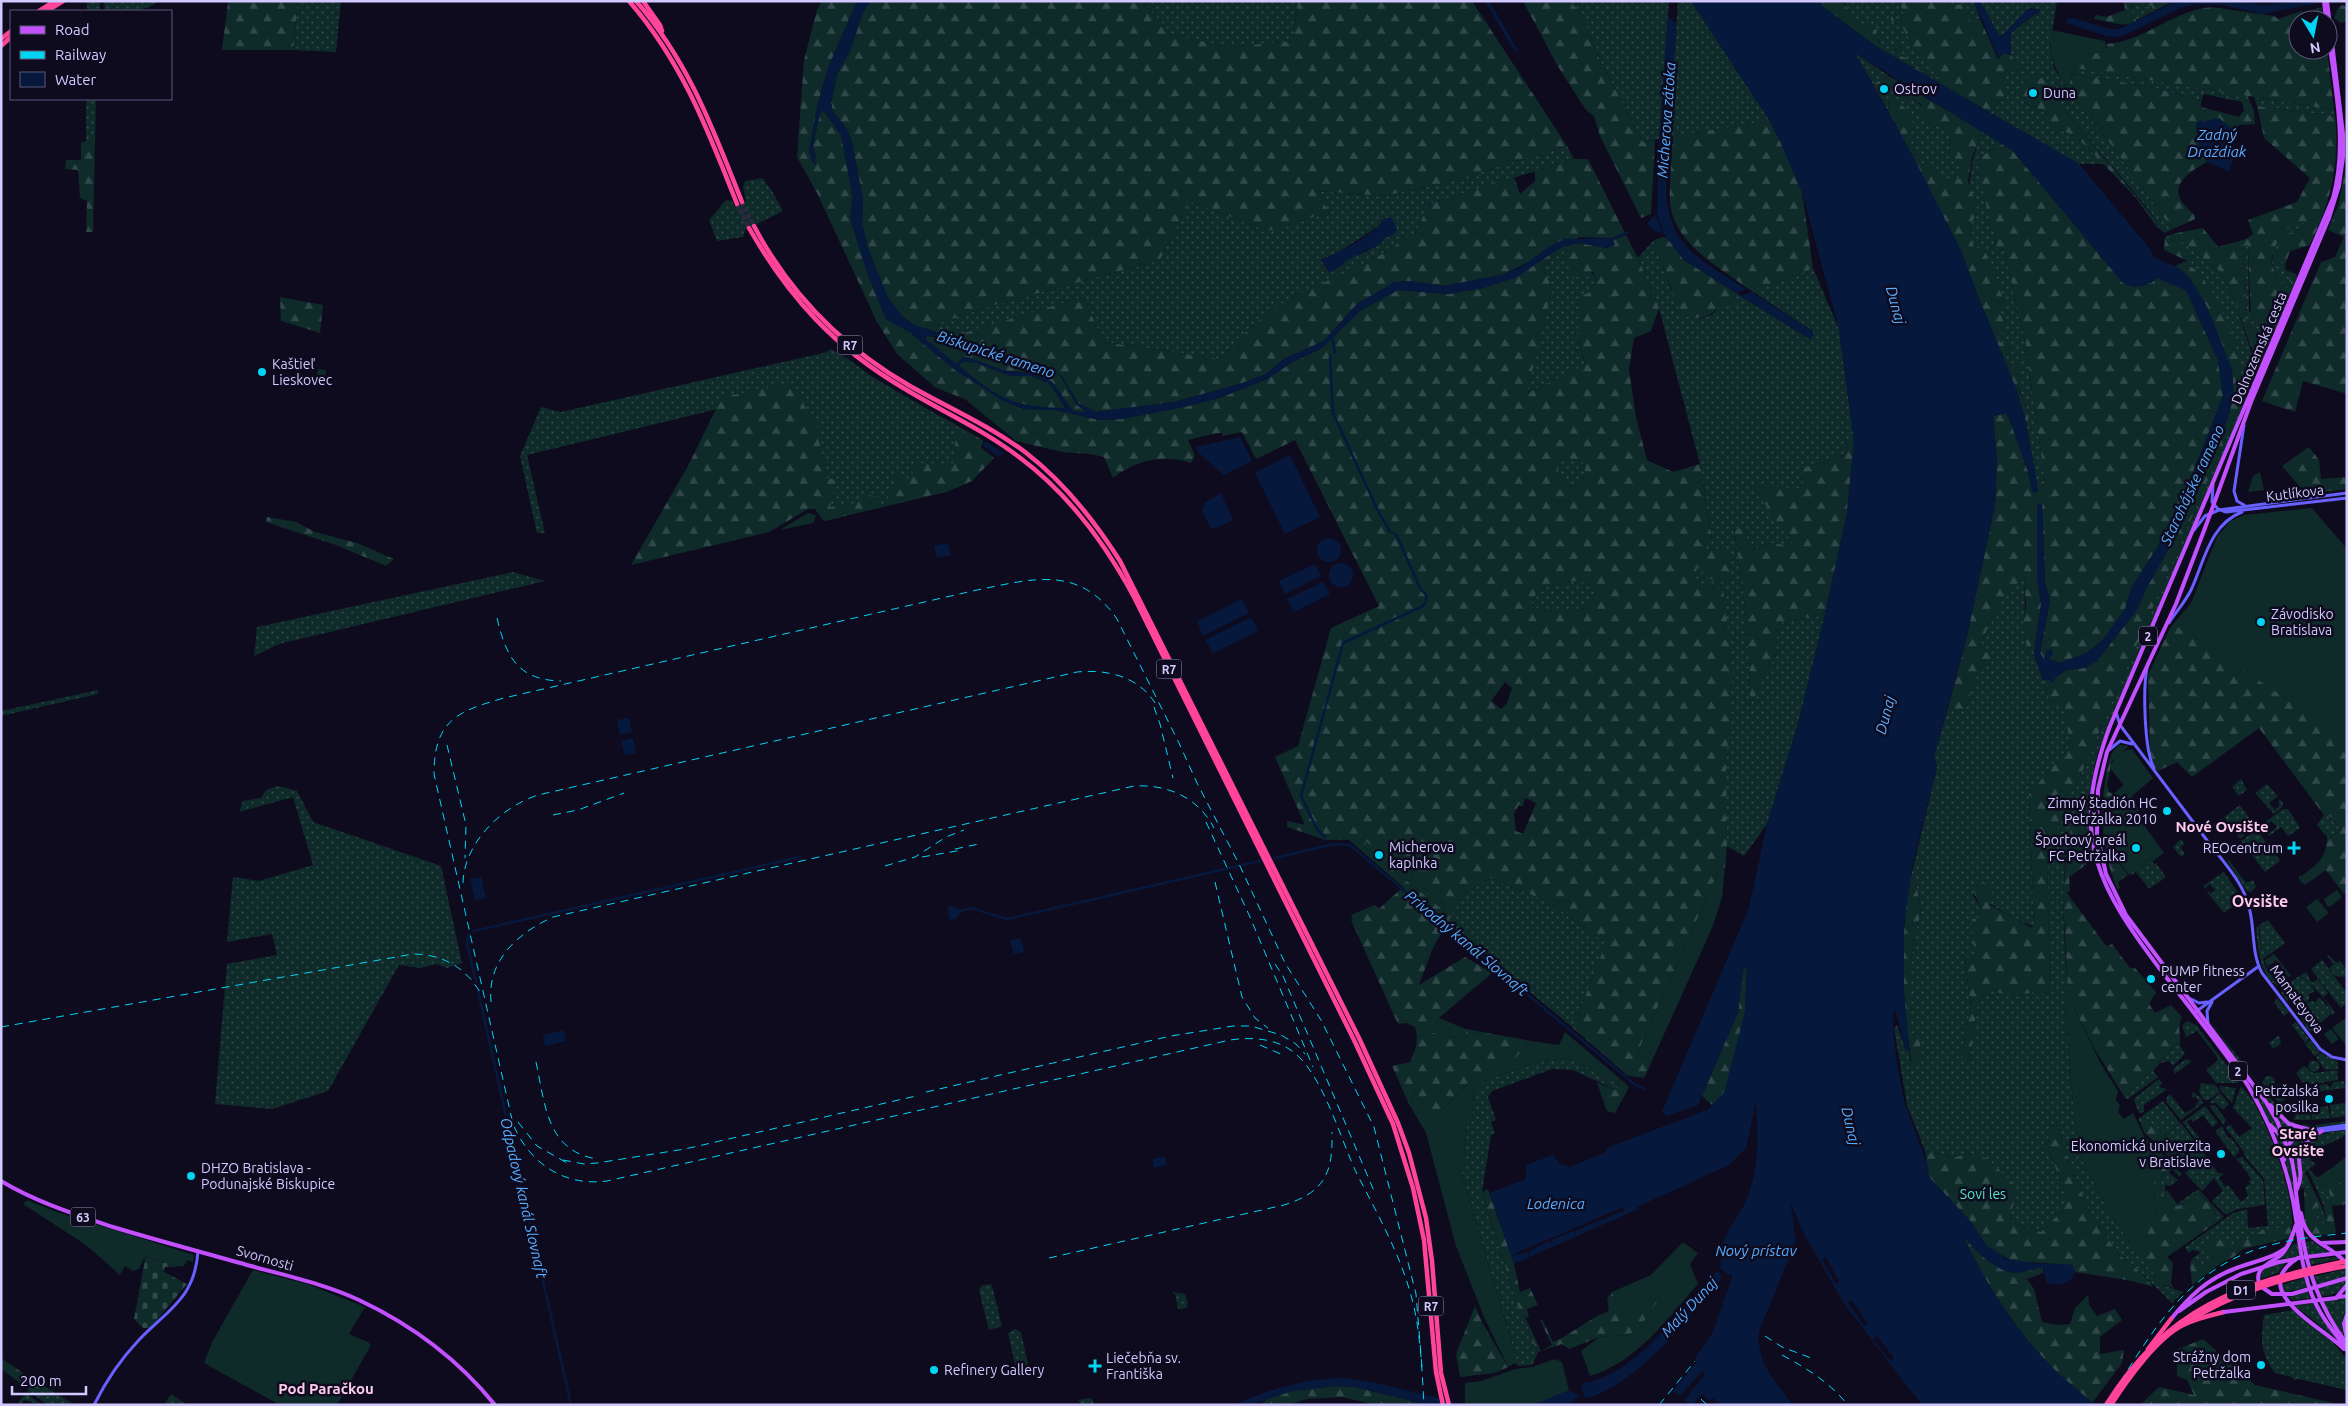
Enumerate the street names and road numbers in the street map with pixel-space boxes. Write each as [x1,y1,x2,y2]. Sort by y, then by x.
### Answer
street label: Dolnozemská cesta [2228,289,2290,407]
road number: R7 [838,336,862,354]
street label: Kutlíkova [2265,482,2325,504]
road number: 2 [2139,626,2157,646]
road number: R7 [1156,660,1182,679]
street label: Mamateyova [2267,962,2327,1036]
road number: 2 [2229,1062,2247,1080]
road number: 63 [70,1208,96,1226]
street label: Svornosti [235,1242,295,1274]
road number: D1 [2227,1280,2255,1300]
road number: R7 [1418,1296,1444,1315]

